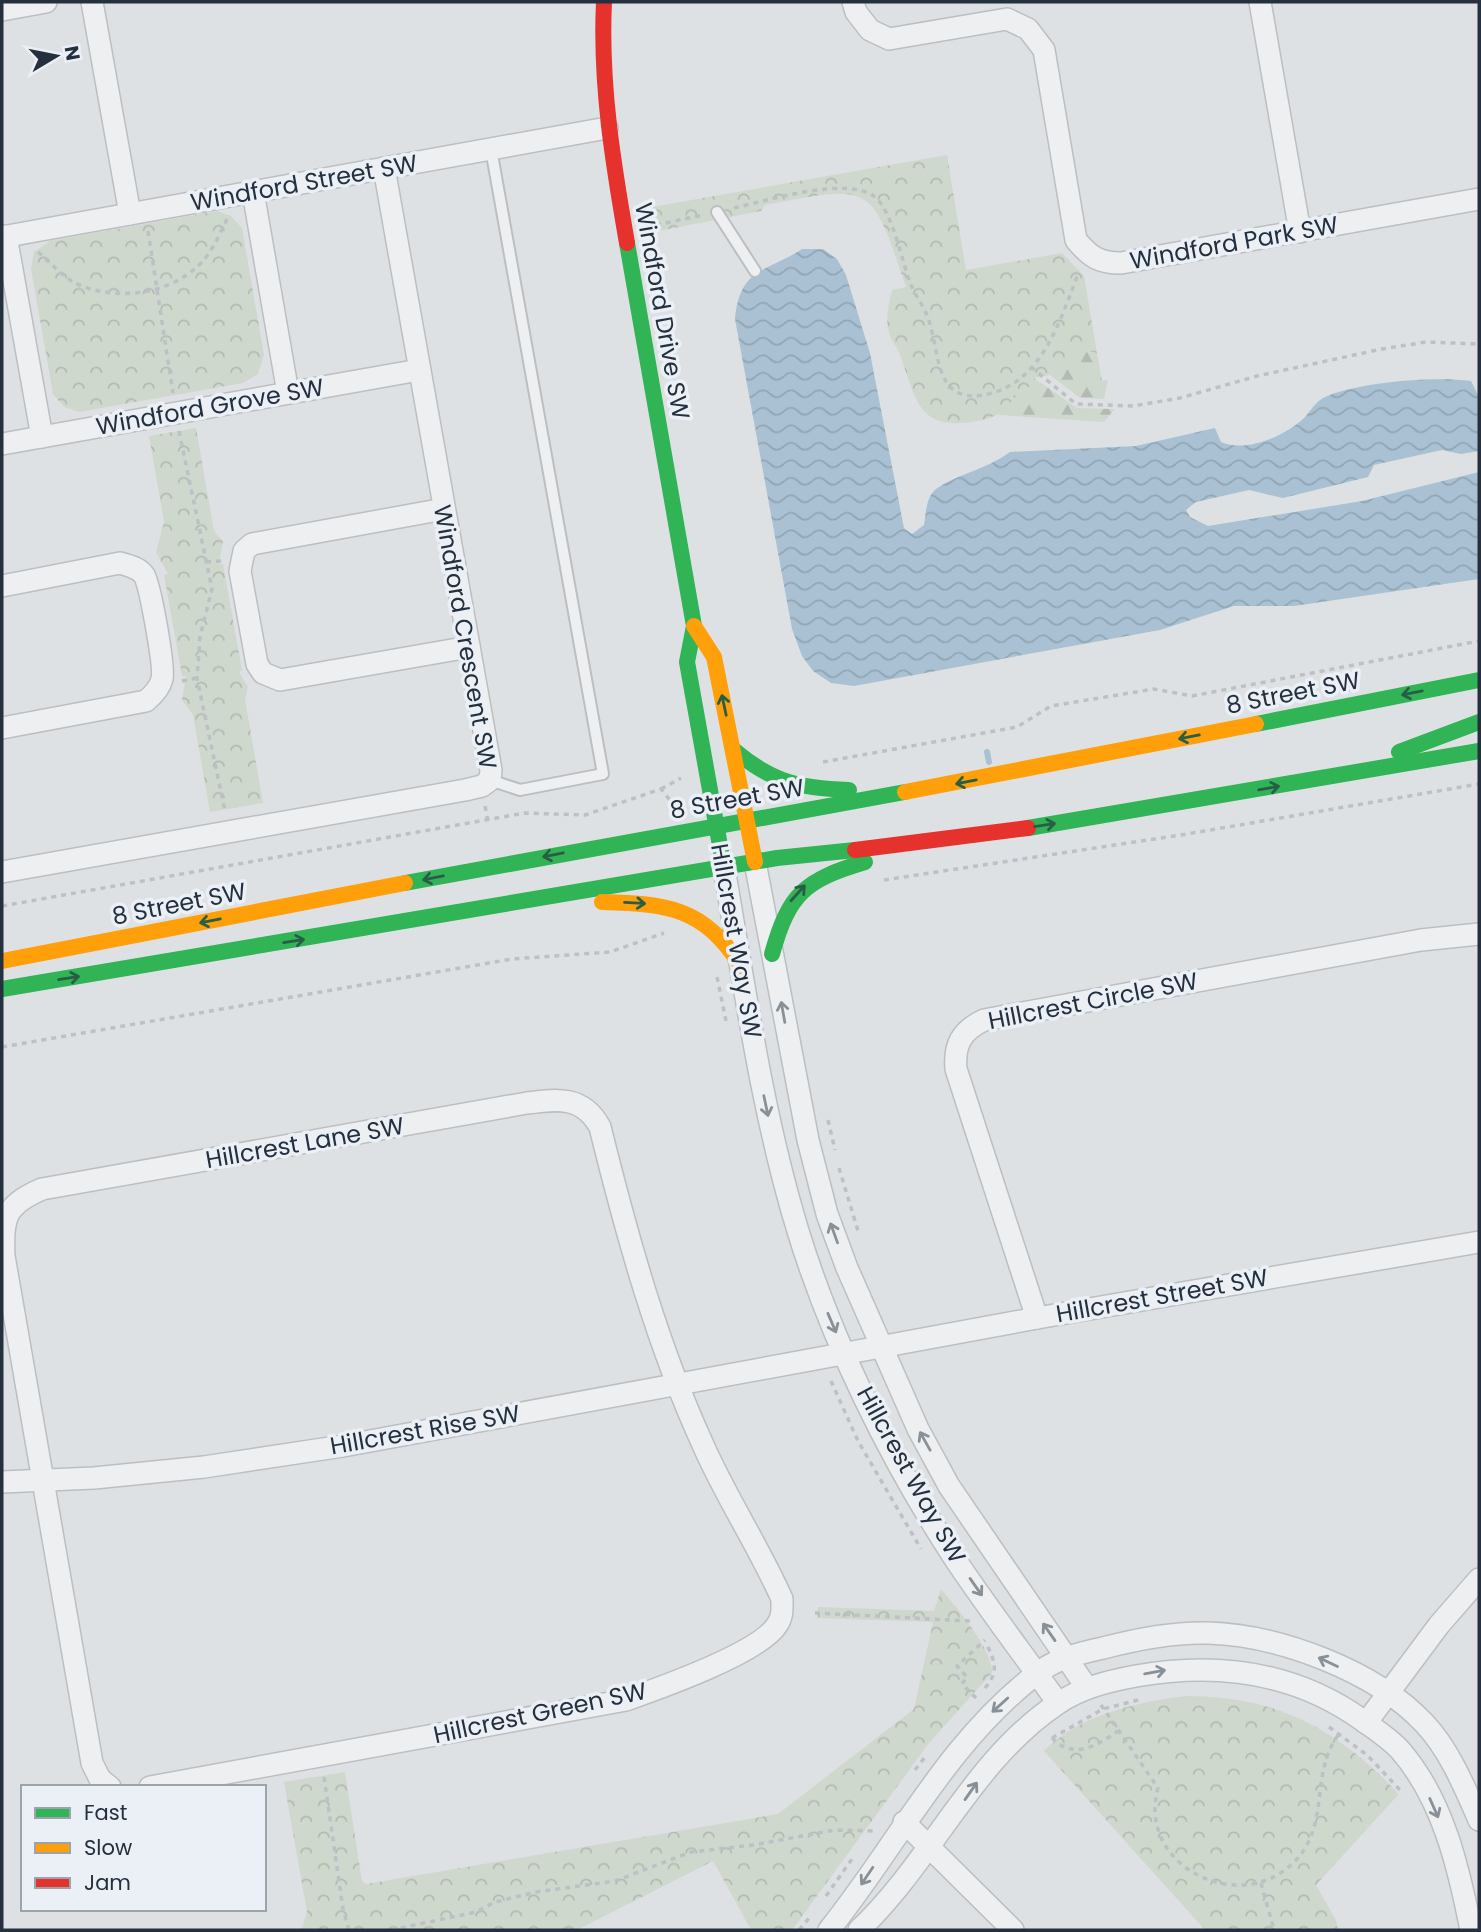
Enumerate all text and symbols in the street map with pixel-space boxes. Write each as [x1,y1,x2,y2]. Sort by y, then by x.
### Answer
north arrow [21,21,91,91]
text: N [58,44,87,63]
street label: Windford Street SW [188,146,420,219]
street label: Windford Drive SW [627,200,698,422]
street label: Windford Park SW [1127,208,1341,277]
street label: Windford Grove SW [93,370,327,443]
street label: Windford Crescent SW [426,502,505,772]
street label: 8 Street SW [1223,663,1363,722]
one-way arrow [1401,687,1424,700]
one-way arrow [717,694,731,717]
one-way arrow [1178,730,1201,744]
street label: 8 Street SW [667,770,807,827]
one-way arrow [955,775,978,789]
one-way arrow [1257,781,1280,794]
one-way arrow [1033,819,1056,832]
street label: Hillcrest Way SW [703,841,770,1041]
one-way arrow [542,849,565,863]
one-way arrow [423,872,445,885]
street label: 8 Street SW [109,874,249,933]
one-way arrow [790,884,806,902]
one-way arrow [623,897,646,910]
one-way arrow [199,915,222,929]
one-way arrow [282,934,304,947]
street label: Hillcrest Circle SW [985,964,1201,1037]
one-way arrow [57,971,80,984]
one-way arrow [775,1001,789,1023]
one-way arrow [759,1094,773,1117]
street label: Hillcrest Lane SW [203,1109,407,1176]
one-way arrow [827,1222,840,1244]
street label: Hillcrest Street SW [1053,1261,1270,1330]
one-way arrow [827,1312,840,1333]
street label: Hillcrest Way SW [849,1380,974,1569]
street label: Hillcrest Rise SW [327,1397,522,1462]
one-way arrow [918,1432,932,1452]
one-way arrow [968,1577,983,1596]
one-way arrow [1042,1623,1056,1642]
one-way arrow [1317,1654,1338,1667]
one-way arrow [1143,1665,1166,1679]
street label: Hillcrest Green SW [430,1674,649,1751]
one-way arrow [991,1697,1009,1713]
one-way arrow [964,1782,978,1801]
legend [21,1785,266,1911]
one-way arrow [1428,1797,1441,1818]
text: Fast [84,1798,127,1827]
text: Slow [84,1833,132,1862]
one-way arrow [859,1866,874,1885]
text: Jam [84,1868,131,1897]

